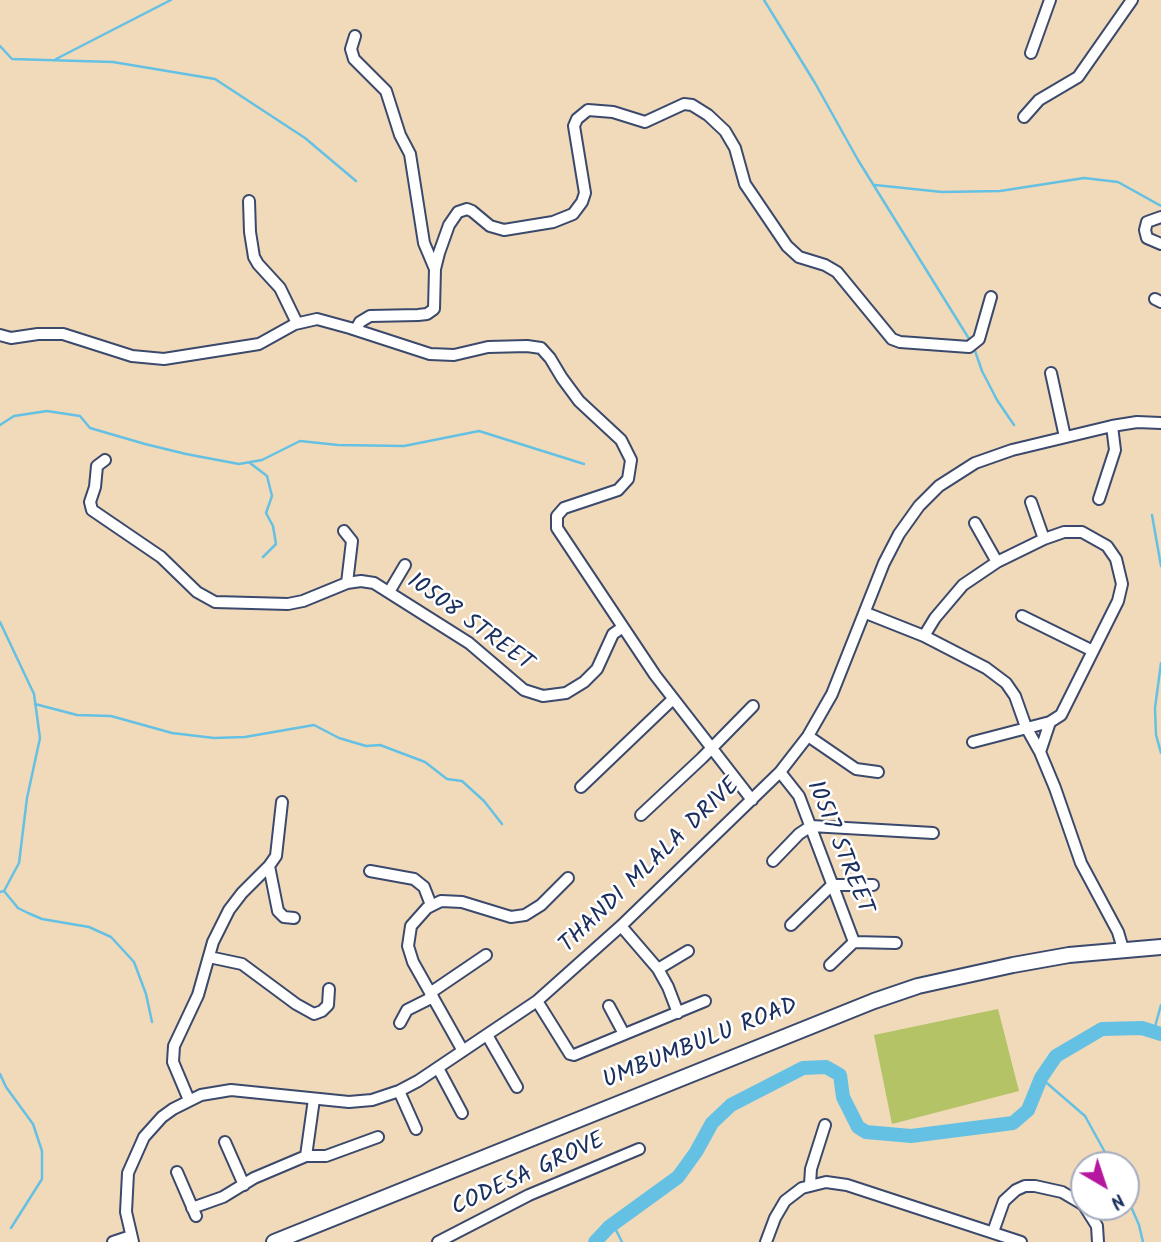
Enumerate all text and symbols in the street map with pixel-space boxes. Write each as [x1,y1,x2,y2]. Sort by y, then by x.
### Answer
street label: 10508 STREET [400,569,538,679]
street label: THANDI MLALA DRIVE [555,773,747,961]
street label: 10517 STREET [798,777,878,919]
street label: UMBUMBULU ROAD [599,993,803,1097]
street label: CODESA GROVE [448,1128,610,1224]
north arrow [1070,1151,1140,1221]
text: N [1103,1185,1131,1216]

